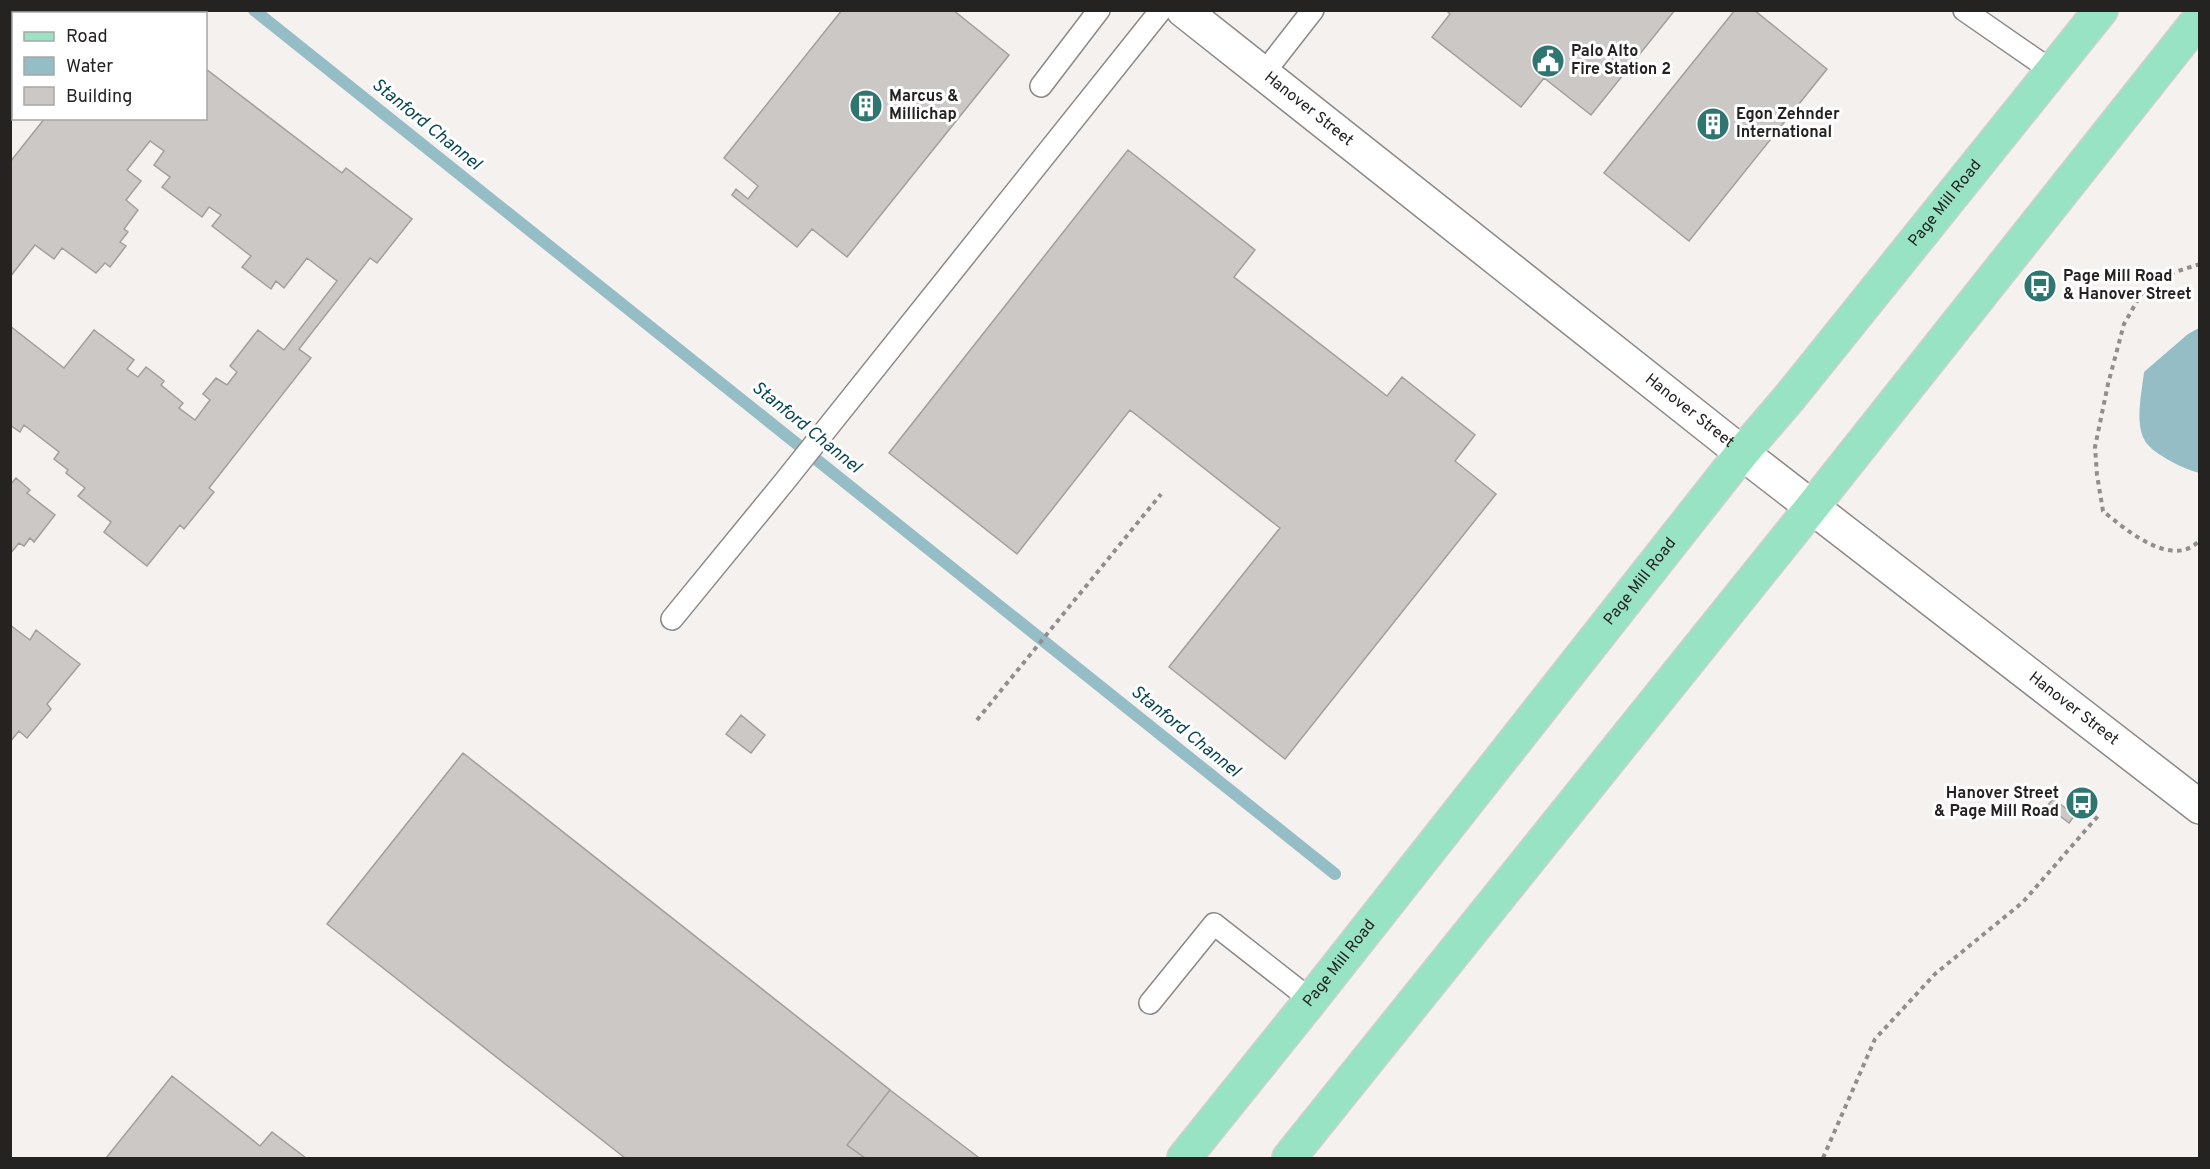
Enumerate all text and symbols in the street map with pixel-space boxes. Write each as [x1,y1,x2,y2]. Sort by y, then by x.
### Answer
legend [12,12,207,120]
text: Road [66,26,108,49]
place label: Palo Alto Fire Station 2 [1571,42,1671,80]
public building icon: Palo Alto Fire Station 2 [1530,43,1566,79]
text: Water [66,56,113,79]
street label: Hanover Street [1260,68,1357,151]
water label: Stanford Channel [367,74,486,177]
text: Building [66,86,132,109]
place label: Marcus & Millichap [889,87,959,125]
building icon: Marcus & Millichap [848,88,884,124]
place label: Egon Zehnder International [1736,105,1840,143]
building icon: Egon Zehnder International [1695,106,1731,142]
street label: Page Mill Road [1904,156,1986,251]
place label: Page Mill Road & Hanover Street [2063,267,2192,305]
bus stop icon: Page Mill Road & Hanover Street [2022,268,2058,304]
street label: Hanover Street [1641,370,1738,453]
water label: Stanford Channel [747,377,866,480]
street label: Page Mill Road [1600,534,1681,630]
street label: Hanover Street [2024,668,2122,750]
water label: Stanford Channel [1126,681,1245,784]
place label: Hanover Street & Page Mill Road [1934,784,2059,822]
bus stop icon: Hanover Street & Page Mill Road [2064,785,2100,821]
street label: Page Mill Road [1299,916,1380,1011]

